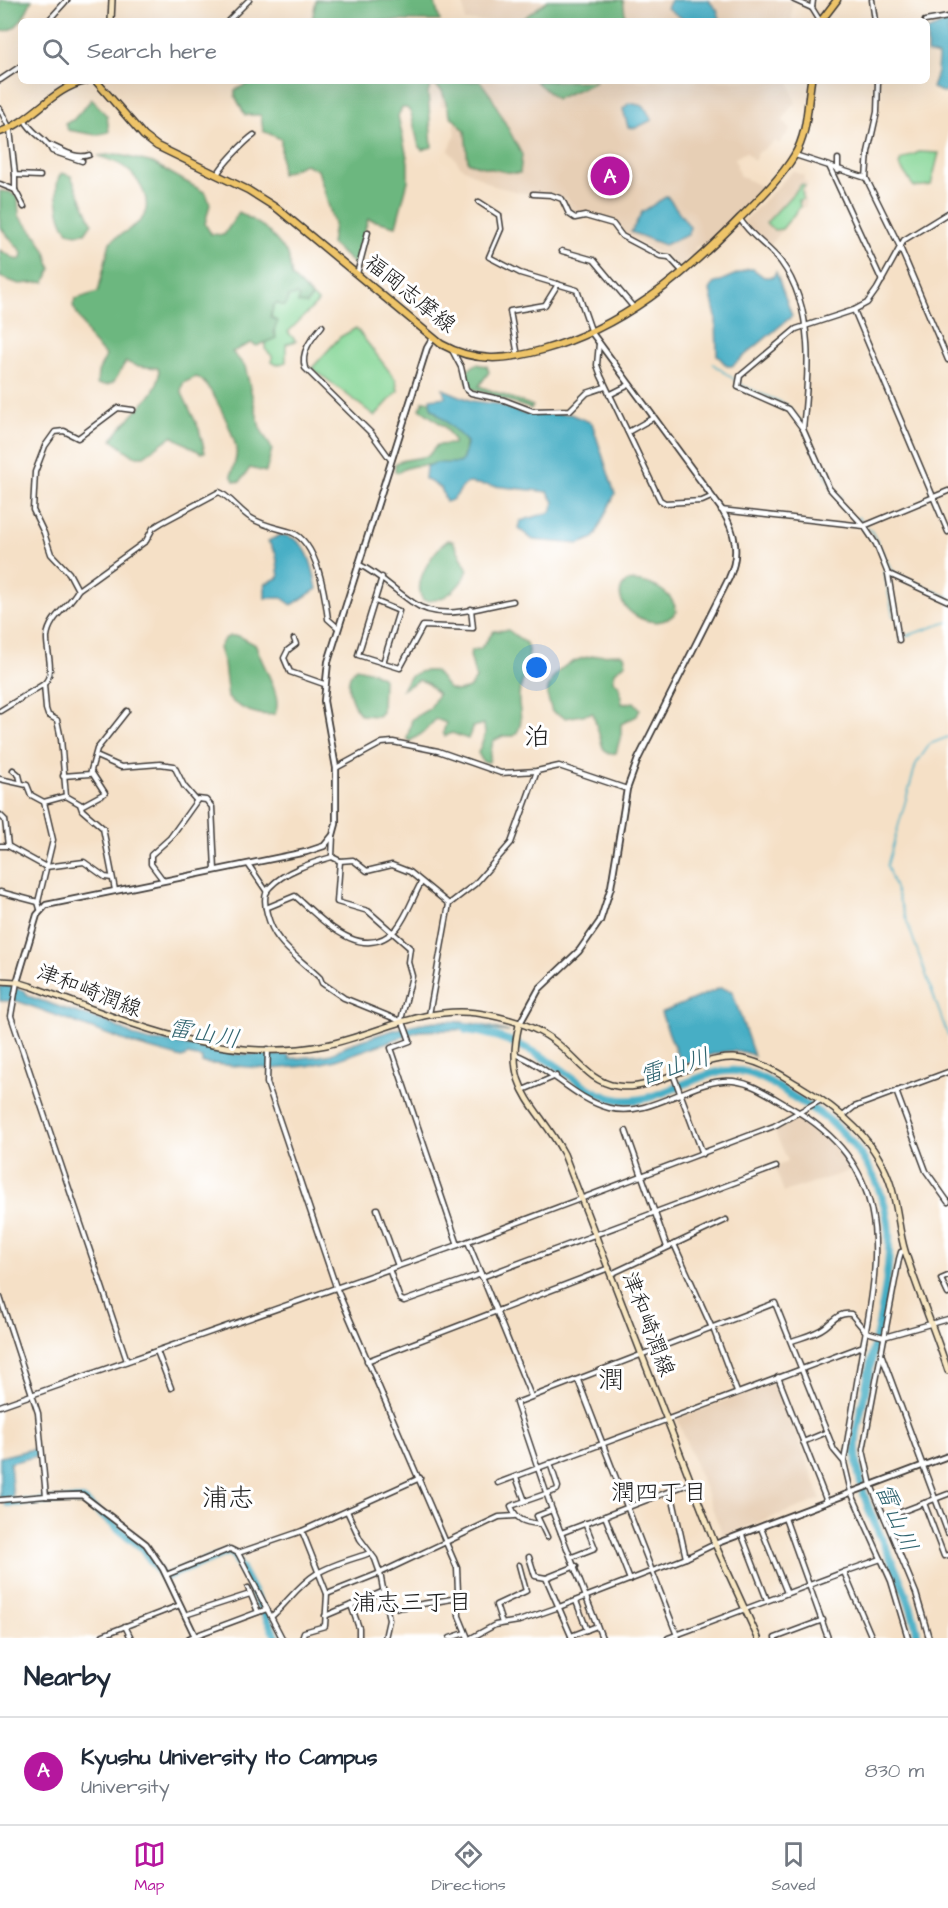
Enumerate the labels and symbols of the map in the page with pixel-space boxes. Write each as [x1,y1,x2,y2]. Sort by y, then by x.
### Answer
pin: A [590,154,630,198]
street label: 福岡志摩線 [357,247,463,341]
your location [522,653,551,682]
district label: 泊 [524,719,550,755]
street label: 津和崎潤線 [32,957,146,1025]
water label: 雷山川 [166,1011,242,1057]
water label: 雷山川 [636,1040,714,1094]
street label: 津和崎潤線 [614,1267,682,1381]
district label: 潤 [598,1362,624,1398]
district label: 潤四丁目 [611,1476,707,1510]
water label: 雷山川 [866,1478,926,1558]
district label: 浦志 [202,1480,254,1516]
district label: 浦志三丁目 [352,1586,472,1620]

